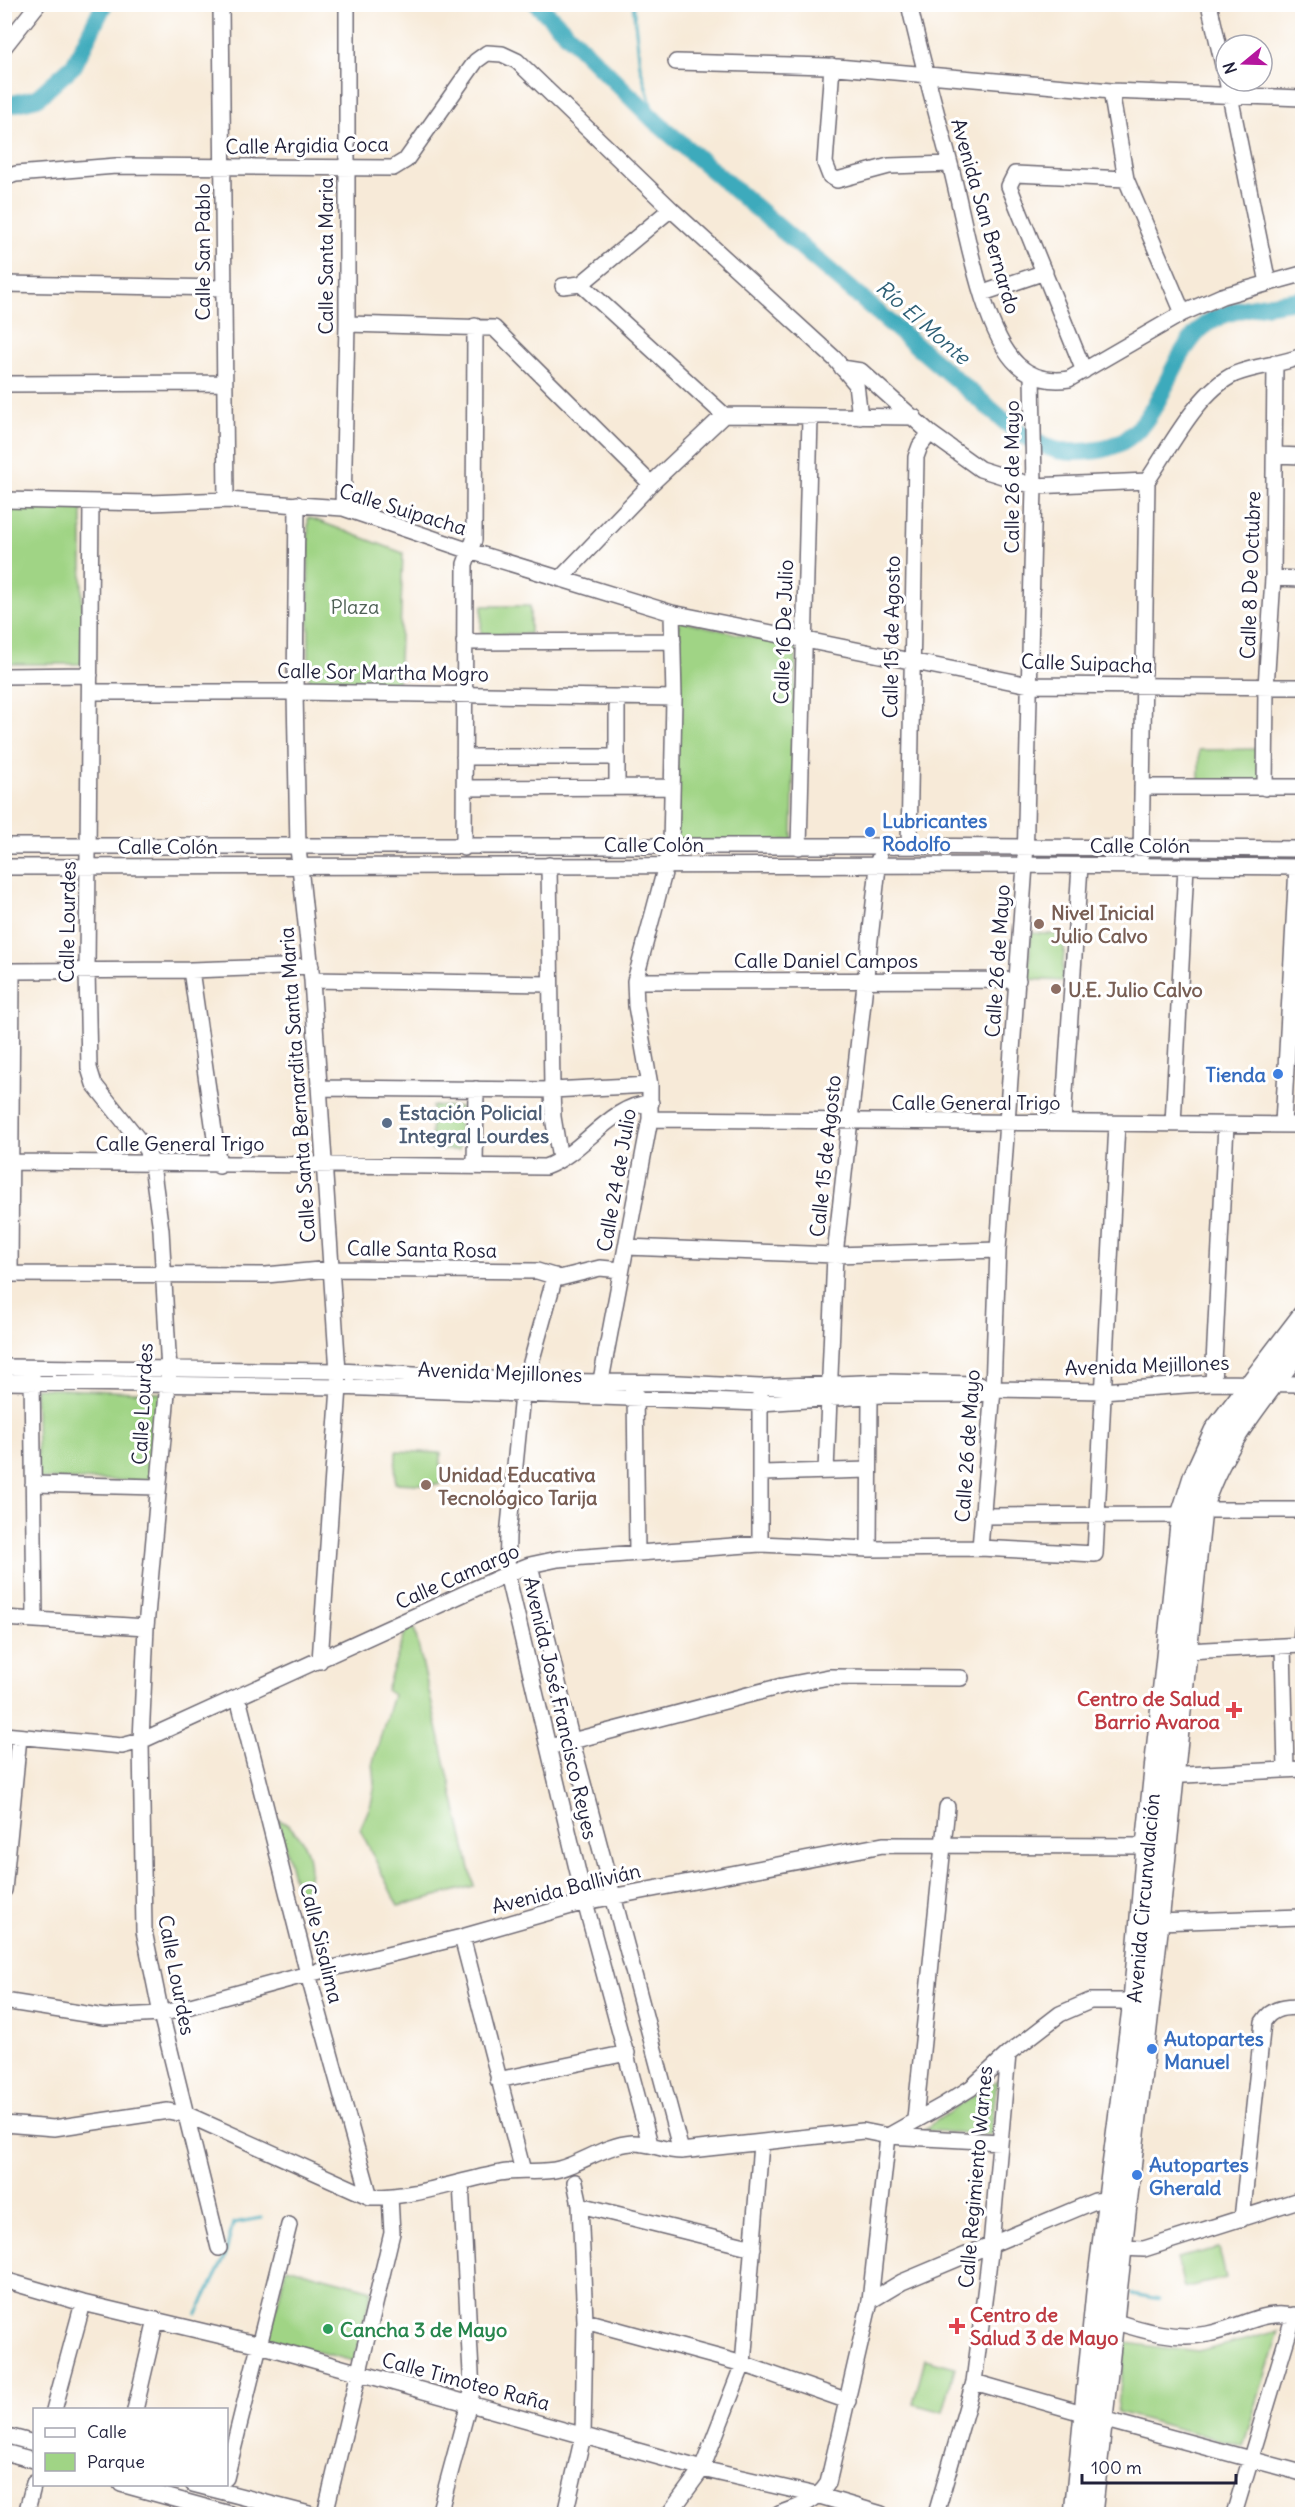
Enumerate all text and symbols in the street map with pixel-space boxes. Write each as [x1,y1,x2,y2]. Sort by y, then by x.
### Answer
north arrow [1214,33,1274,93]
text: N [1219,59,1241,76]
street label: Avenida San Bernardo [946,115,1026,317]
street label: Calle Argidia Coca [225,131,389,159]
street label: Calle Santa Maria [313,177,338,335]
street label: Calle San Pablo [190,183,215,321]
water label: Río El Monte [870,274,977,371]
street label: Calle 26 de Mayo [999,400,1024,554]
street label: Calle Suipacha [336,478,470,540]
street label: Calle 8 De Octubre [1235,490,1265,660]
street label: Calle 15 de Agosto [877,555,905,719]
street label: Calle 16 De Julio [768,559,798,705]
park label: Plaza [331,594,379,619]
street label: Calle Suipacha [1021,648,1153,678]
street label: Calle Sor Martha Mogro [277,658,489,686]
place label: Lubricantes Rodolfo [882,808,987,856]
marker: Lubricantes Rodolfo [863,825,877,839]
street label: Calle Colón [604,832,704,857]
street label: Calle Colón [1090,833,1190,858]
street label: Calle Colón [118,834,218,859]
street label: Calle Lourdes [53,861,81,983]
street label: Calle 26 de Mayo [979,884,1015,1038]
place label: Nivel Inicial Julio Calvo [1051,900,1154,948]
marker: Nivel Inicial Julio Calvo [1032,917,1046,931]
street label: Calle Santa Bernardita Santa Maria [273,926,321,1244]
street label: Calle Daniel Campos [734,948,918,973]
place label: U.E. Julio Calvo [1068,977,1203,1002]
marker: U.E. Julio Calvo [1049,982,1063,996]
place label: Tienda [1206,1062,1267,1087]
marker: Tienda [1271,1067,1285,1081]
street label: Calle 15 de Agosto [804,1074,846,1238]
street label: Calle General Trigo [891,1090,1061,1115]
place label: Estación Policial Integral Lourdes [399,1100,549,1148]
street label: Calle 24 de Julio [591,1106,641,1254]
marker: Estación Policial Integral Lourdes [380,1116,394,1130]
street label: Calle General Trigo [95,1131,265,1156]
street label: Calle Santa Rosa [347,1235,497,1263]
street label: Calle Lourdes [126,1342,158,1466]
street label: Avenida Mejillones [1064,1350,1230,1380]
street label: Avenida Mejillones [417,1357,583,1387]
street label: Calle 26 de Mayo [949,1369,985,1523]
place label: Unidad Educativa Tecnológico Tarija [438,1462,598,1510]
marker: Unidad Educativa Tecnológico Tarija [419,1478,433,1492]
street label: Calle Camargo [391,1538,523,1614]
street label: Avenida José Francisco Reyes [519,1574,603,1842]
place label: Centro de Salud Barrio Avaroa [1077,1686,1221,1734]
marker: Centro de Salud Barrio Avaroa [1225,1701,1243,1719]
street label: Avenida Circunvalación [1121,1792,1165,2004]
street label: Avenida Ballivián [489,1857,643,1919]
street label: Calle Sisalima [295,1880,349,2006]
street label: Calle Lourdes [153,1913,201,2037]
place label: Autopartes Manuel [1164,2026,1264,2074]
marker: Autopartes Manuel [1145,2042,1159,2056]
street label: Calle Regimiento Warnes [953,2065,997,2289]
place label: Autopartes Gherald [1149,2152,1249,2200]
marker: Autopartes Gherald [1130,2168,1144,2182]
place label: Centro de Salud 3 de Mayo [970,2302,1118,2350]
place label: Cancha 3 de Mayo [340,2317,507,2342]
marker: Centro de Salud 3 de Mayo [948,2317,966,2335]
marker: Cancha 3 de Mayo [321,2322,335,2336]
street label: Calle Timoteo Raña [379,2347,553,2415]
legend [33,2408,228,2486]
text: Calle [87,2420,127,2443]
scale bar [1082,2447,1236,2485]
text: Parque [87,2450,145,2473]
text: 100 m [1091,2456,1142,2479]

